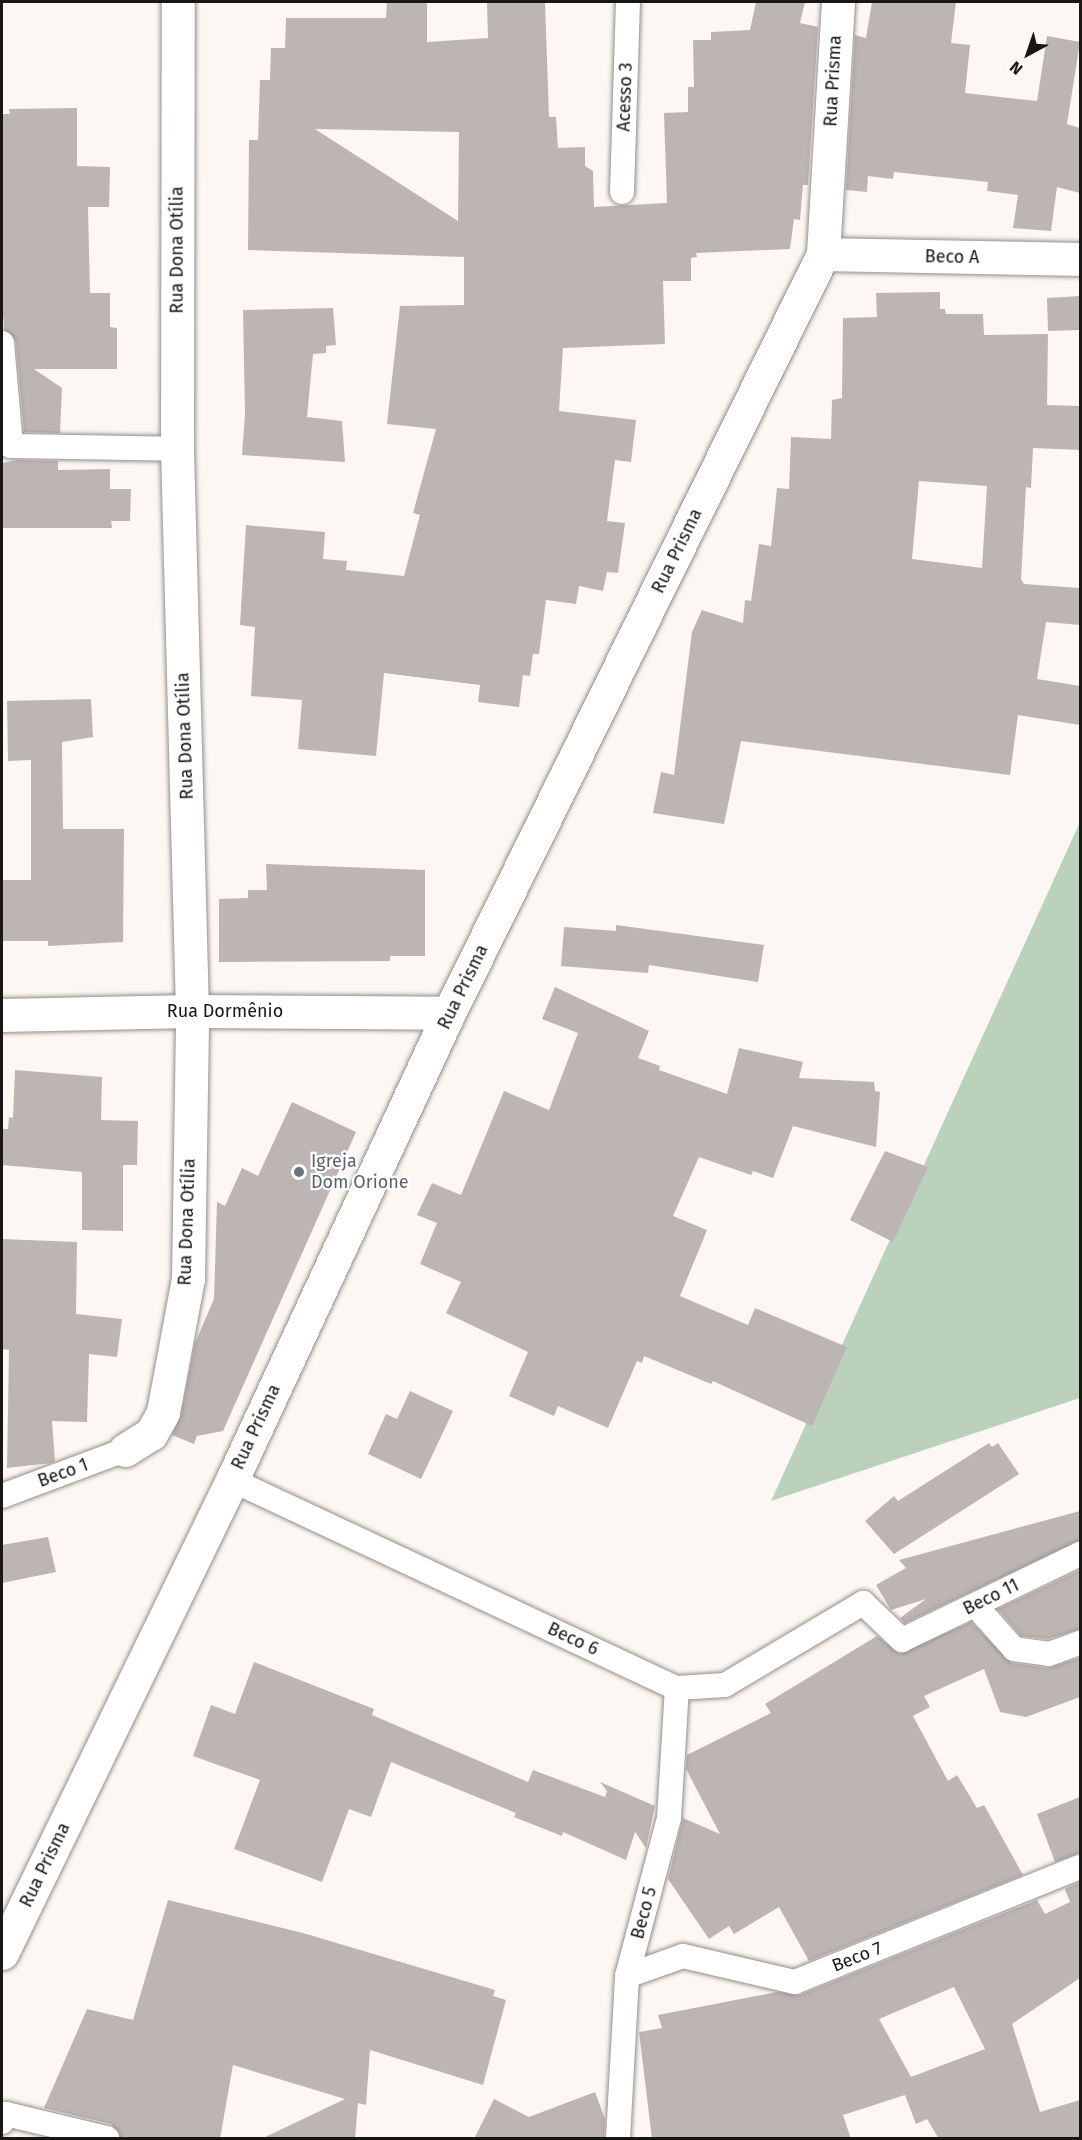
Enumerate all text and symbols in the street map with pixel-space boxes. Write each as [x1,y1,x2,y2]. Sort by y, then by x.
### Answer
north arrow [998,24,1058,84]
street label: Rua Prisma [820,35,846,127]
text: N [1006,57,1026,79]
street label: Acesso 3 [613,62,637,132]
street label: Rua Dona Otília [166,186,188,314]
street label: Beco A [925,246,979,268]
street label: Rua Prisma [647,505,707,597]
street label: Rua Dona Otília [172,672,198,800]
street label: Rua Prisma [433,941,493,1033]
street label: Rua Dormênio [167,1000,283,1022]
place label: Igreja Dom Orione [311,1151,409,1194]
street label: Rua Dona Otília [174,1158,200,1286]
marker: Igreja Dom Orione [292,1165,306,1179]
street label: Rua Prisma [227,1381,285,1473]
street label: Beco 1 [35,1454,91,1492]
street label: Beco 11 [959,1574,1023,1620]
street label: Beco 6 [544,1618,602,1660]
street label: Rua Prisma [15,1819,75,1911]
street label: Beco 5 [627,1884,661,1942]
street label: Beco 7 [829,1937,885,1977]

